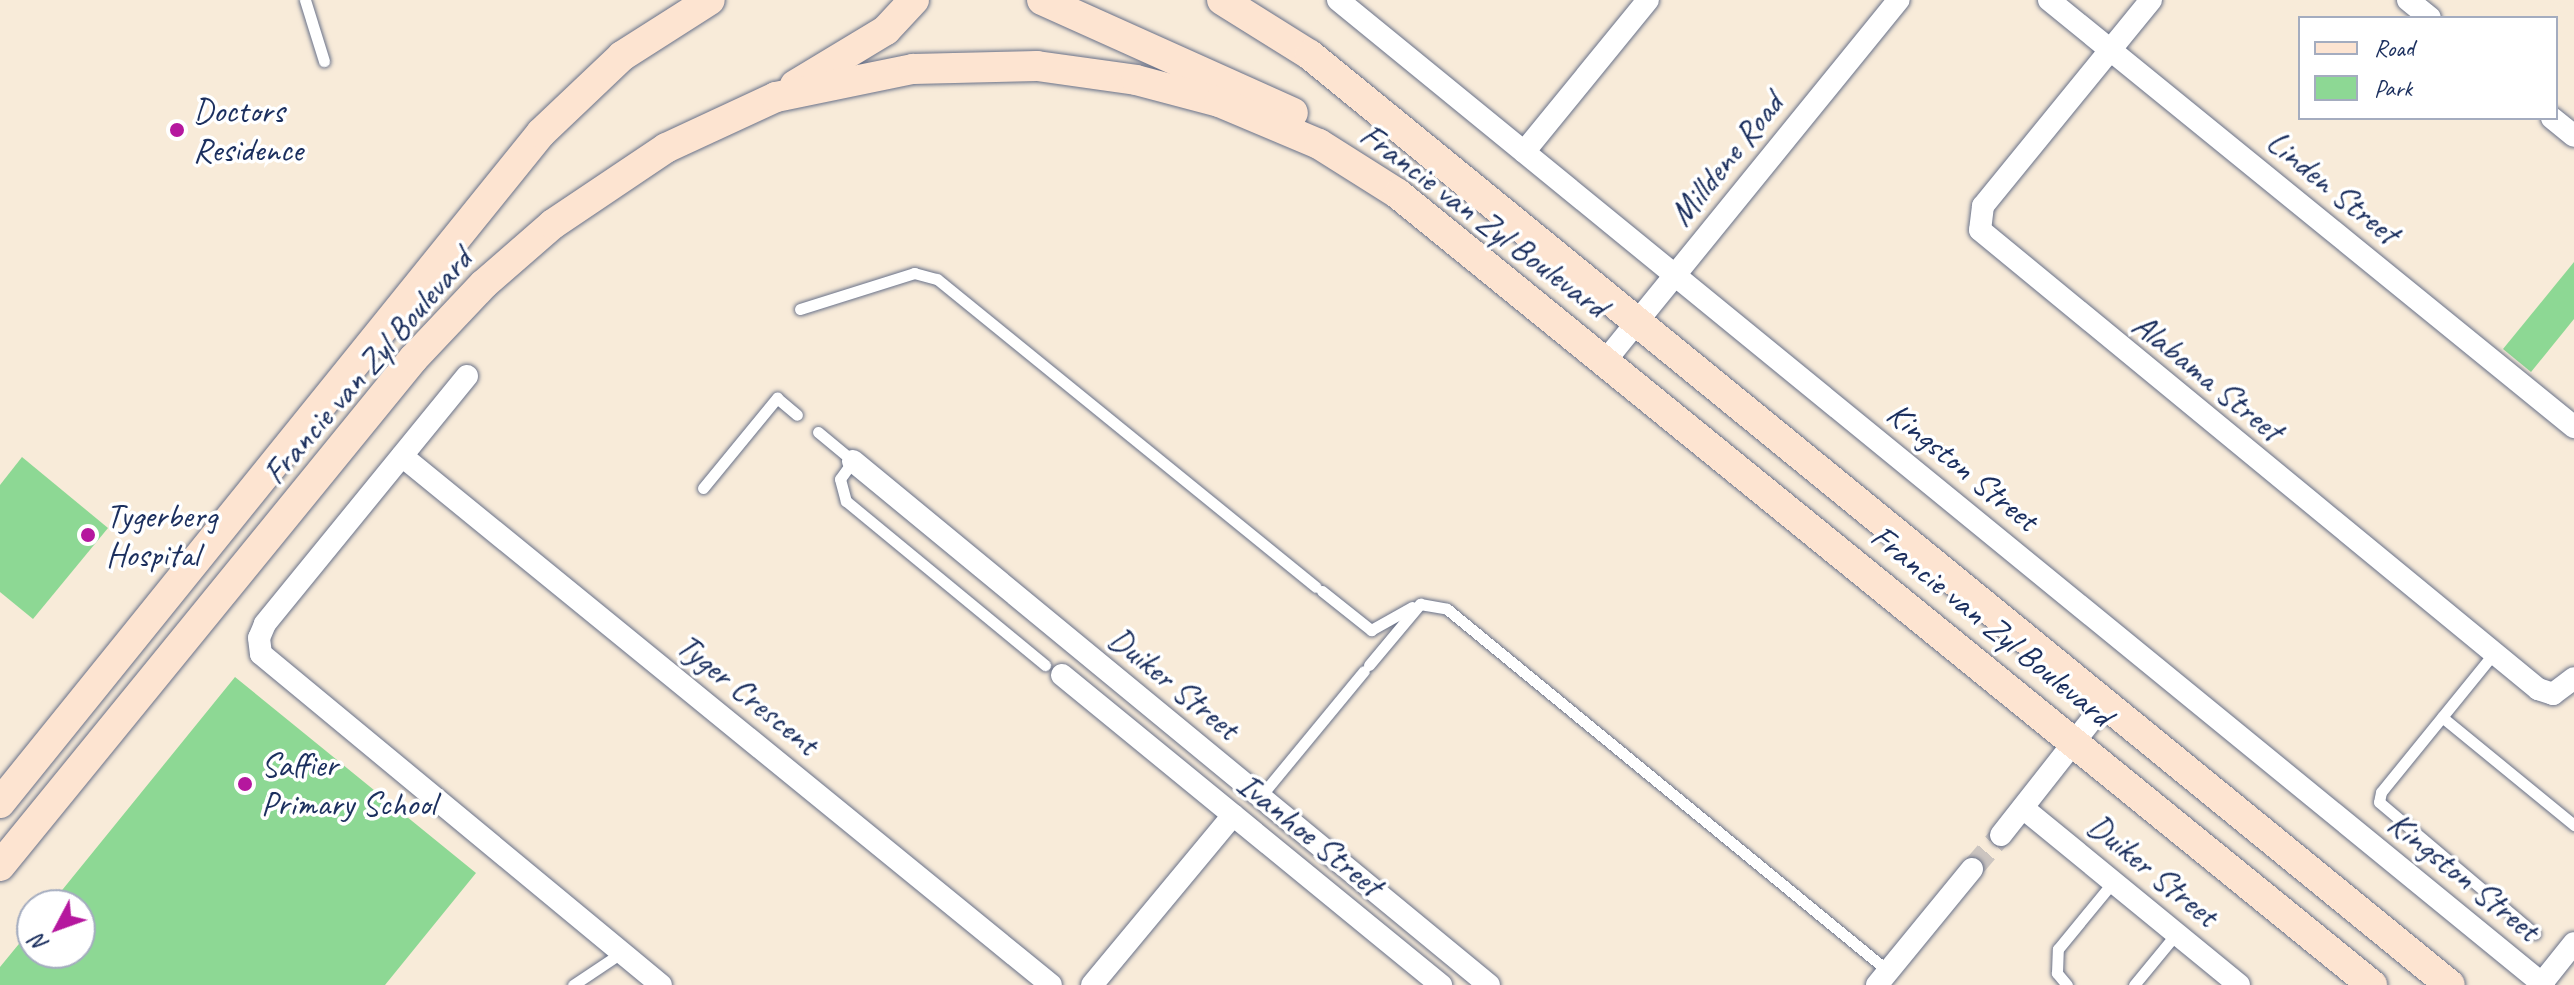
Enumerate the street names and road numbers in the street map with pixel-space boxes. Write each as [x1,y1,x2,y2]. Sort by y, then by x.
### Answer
street label: Milldene Road [1660,85,1792,233]
street label: Francie van Zyl Boulevard [1353,114,1615,326]
street label: Linden Street [2259,121,2407,253]
street label: Francie van Zyl Boulevard [254,240,480,492]
street label: Alabama Street [2125,304,2291,450]
street label: Kingston Street [1879,392,2047,540]
street label: Francie van Zyl Boulevard [1863,515,2121,735]
street label: Duiker Street [1100,618,1248,748]
street label: Tyger Crescent [669,625,827,763]
street label: Ivanhoe Street [1229,763,1391,905]
street label: Kingston Street [2380,802,2548,950]
street label: Duiker Street [2079,805,2227,935]

